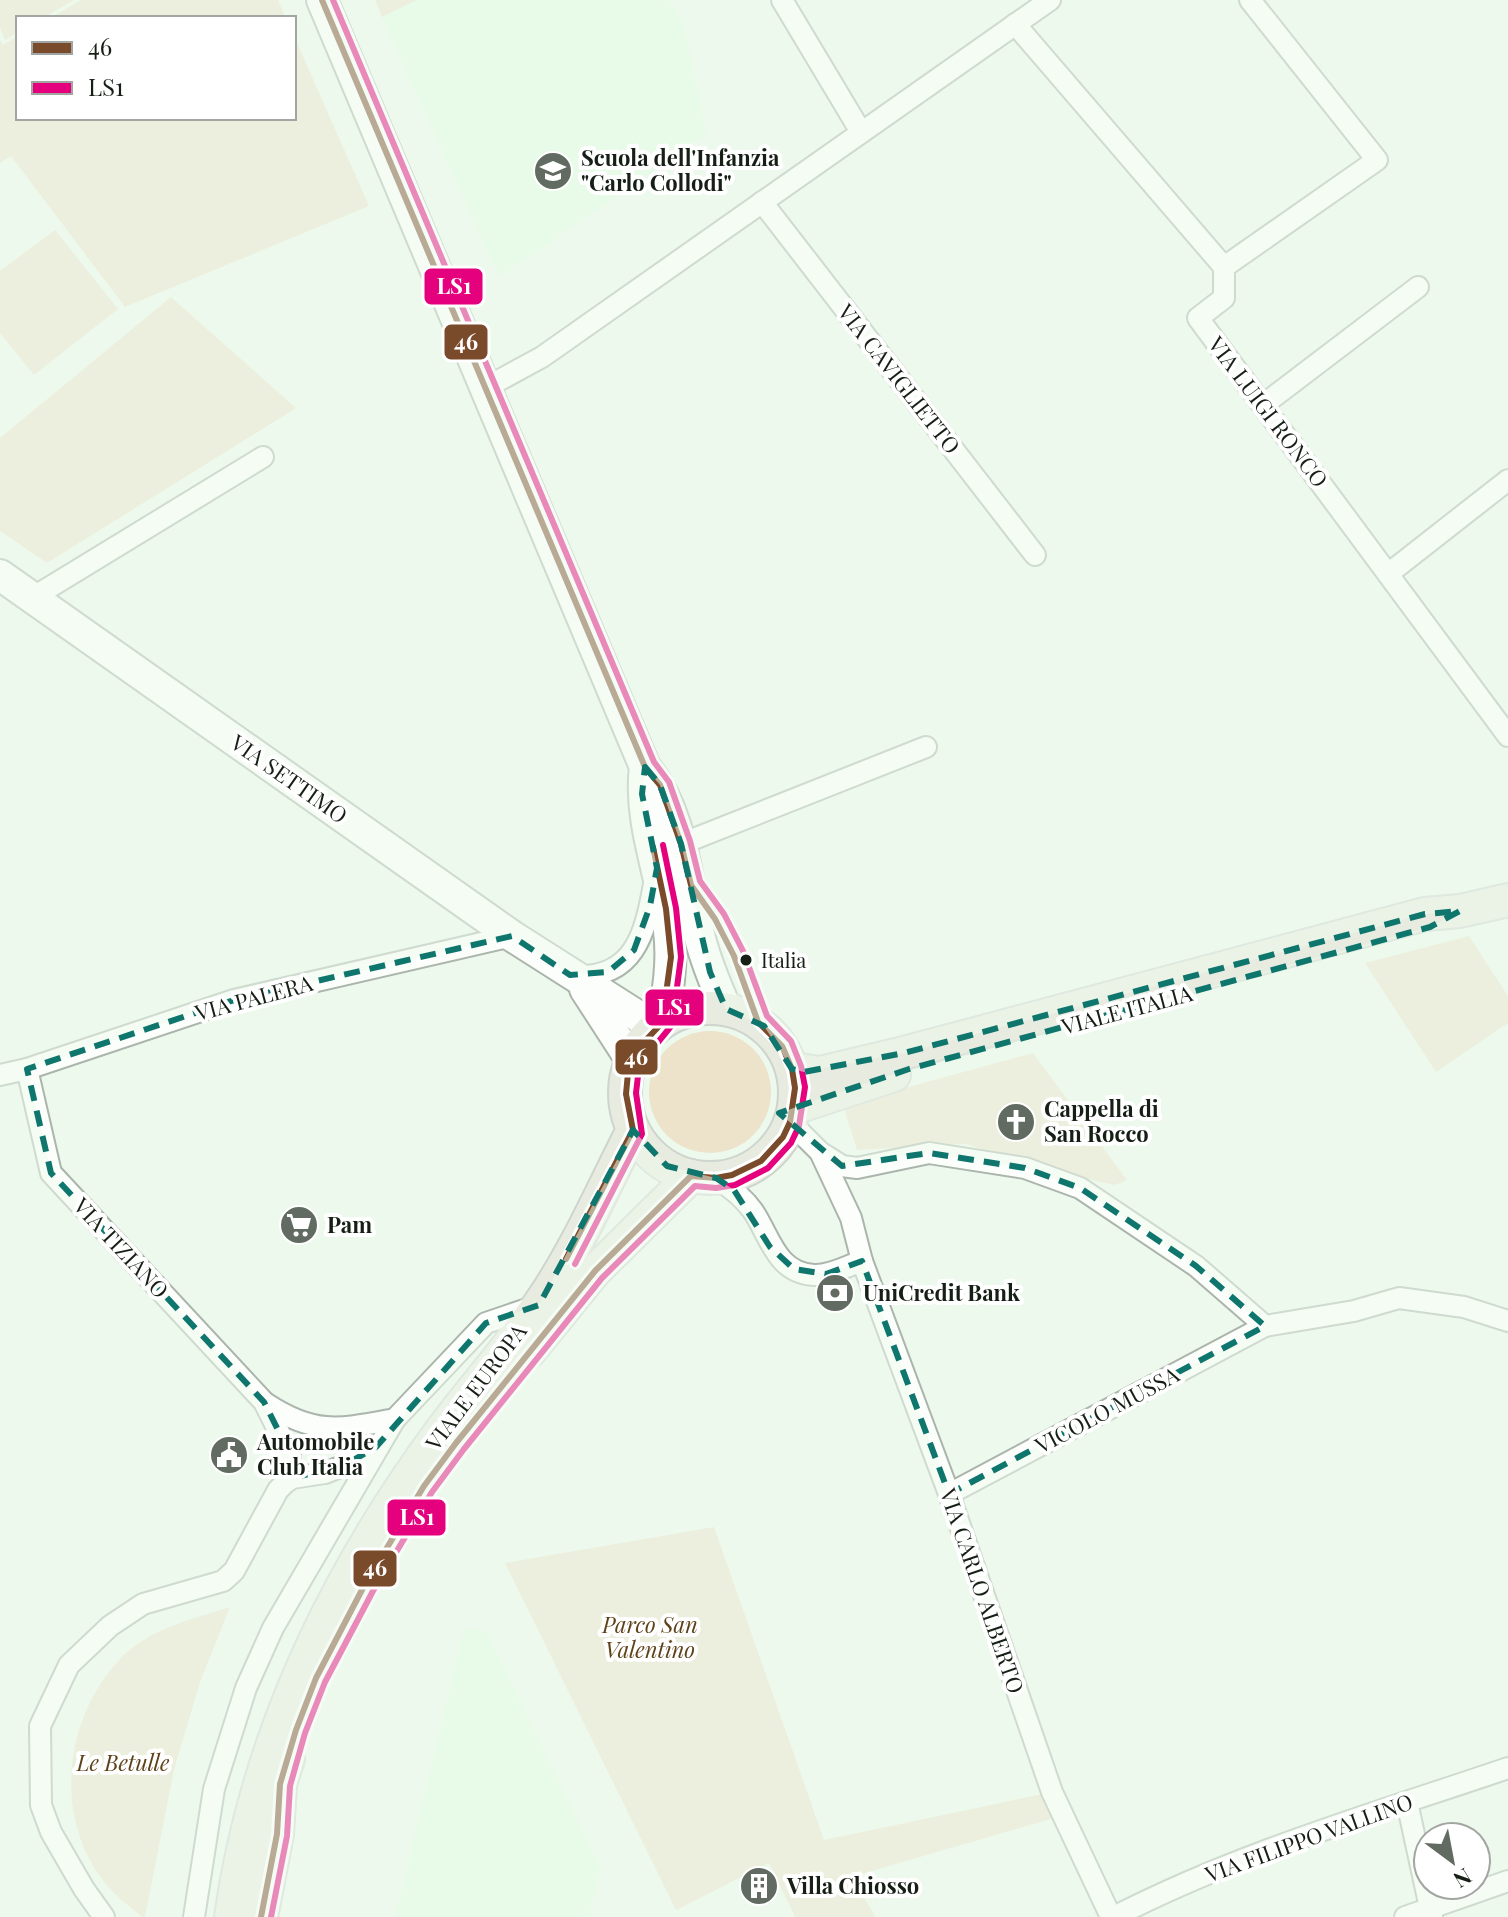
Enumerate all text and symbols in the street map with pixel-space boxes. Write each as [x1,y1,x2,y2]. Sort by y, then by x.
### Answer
legend [16,16,296,120]
text: 46 [88,30,112,62]
text: LS1 [88,70,124,102]
place label: Scuola dell'Infanzia "Carlo Collodi" [581,142,780,197]
school or university icon: Scuola dell'Infanzia "Carlo Collodi" [532,150,574,192]
line badge: LS1 [423,267,484,306]
text: LS1 [437,270,471,300]
street label: VIA CAVIGLIETTO [831,296,968,460]
line badge: 46 [443,323,489,361]
text: 46 [454,326,478,356]
street label: VIA LUIGI RONCO [1202,329,1335,493]
street label: VIA SETTIMO [224,726,354,829]
place label: Italia [761,946,806,973]
marker: Italia [738,952,754,968]
street label: VIA PALERA [191,967,316,1027]
street label: VIALE ITALIA [1057,977,1196,1041]
line badge: LS1 [644,988,705,1027]
text: LS1 [657,991,691,1021]
line badge: 46 [614,1038,659,1076]
text: 46 [624,1041,648,1071]
place label: Cappella di San Rocco [1044,1093,1159,1148]
church icon: Cappella di San Rocco [995,1101,1037,1143]
street label: VIA TIZIANO [67,1190,176,1304]
supermarket icon: Pam [278,1204,320,1246]
place label: Pam [327,1209,372,1239]
bank icon: UniCredit Bank [814,1272,856,1314]
place label: UniCredit Bank [863,1277,1020,1307]
street label: VIALE EUROPA [417,1317,533,1457]
street label: VICOLO MUSSA [1029,1359,1184,1460]
place label: Automobile Club Italia [256,1426,374,1481]
public building icon: Automobile Club Italia [208,1434,250,1476]
street label: VIA CARLO ALBERTO [933,1483,1032,1697]
line badge: LS1 [386,1498,447,1537]
text: LS1 [400,1501,434,1531]
line badge: 46 [352,1549,398,1588]
text: 46 [363,1552,387,1582]
park label: Parco San Valentino [601,1609,698,1664]
park label: Le Betulle [76,1747,170,1777]
street label: VIA FILIPPO VALLINO [1200,1786,1417,1889]
north arrow [1412,1821,1492,1901]
text: N [1448,1862,1478,1896]
building icon: Villa Chiosso [738,1865,780,1907]
place label: Villa Chiosso [786,1870,919,1900]

